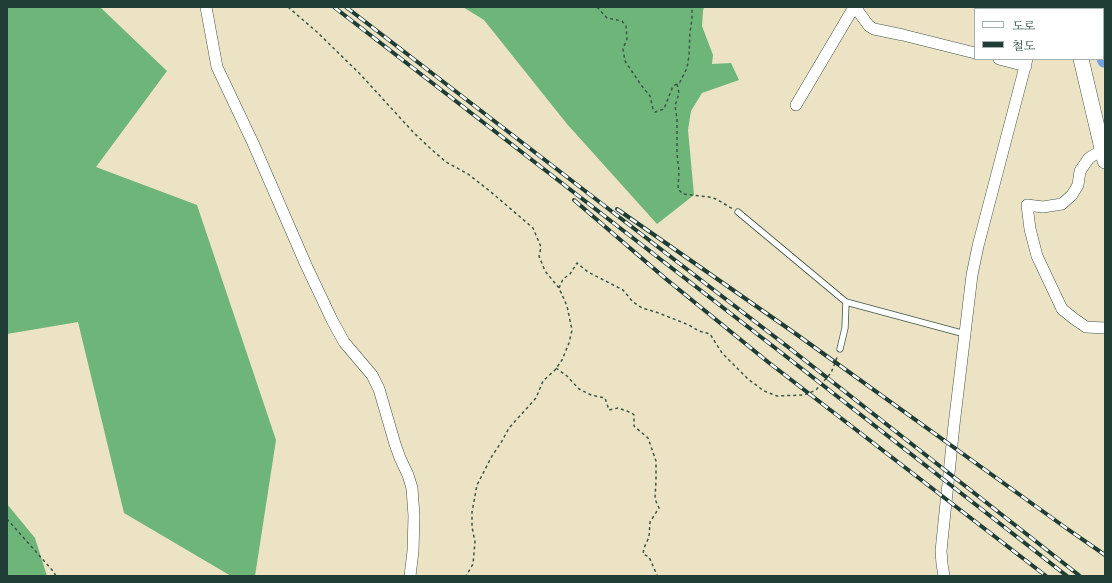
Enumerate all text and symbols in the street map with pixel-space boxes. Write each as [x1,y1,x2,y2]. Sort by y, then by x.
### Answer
legend [974,8,1104,60]
text: 도로 [1012,19,1035,33]
text: 철도 [1012,39,1035,53]

